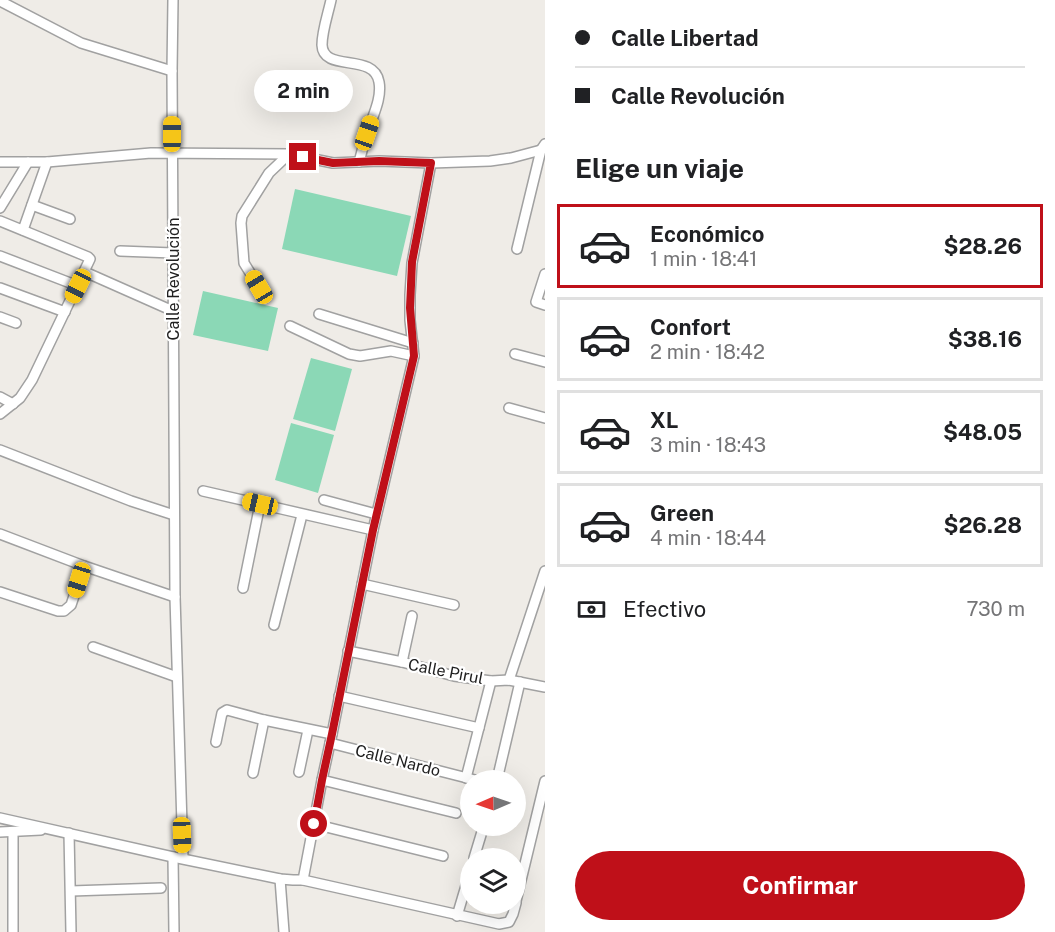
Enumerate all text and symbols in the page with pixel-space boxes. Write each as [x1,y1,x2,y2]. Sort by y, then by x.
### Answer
text: Calle Libertad [611,25,759,51]
callout: 2 min [254,70,352,112]
text: 2 min [277,79,330,103]
text: Calle Revolución [611,83,785,109]
car [353,113,381,153]
car [163,116,181,152]
route end [289,143,316,170]
text: Elige un viaje [575,152,744,184]
street label: Calle Revolución [164,218,183,340]
icon: car [578,219,632,273]
text: Económico [650,221,765,247]
text: $28.26 [943,233,1022,259]
text: 1 min · 18:41 [650,247,757,271]
car [62,266,94,306]
car [242,267,276,307]
icon: car [578,312,632,366]
text: Confort [650,314,731,340]
text: $38.16 [948,326,1022,352]
text: 2 min · 18:42 [650,340,765,364]
icon: car [578,405,632,459]
text: XL [650,407,678,433]
text: $48.05 [943,419,1022,445]
text: 3 min · 18:43 [650,433,766,457]
car [240,491,280,517]
icon: car [578,498,632,552]
text: Green [650,500,714,526]
text: $26.28 [943,512,1022,538]
text: 4 min · 18:44 [650,526,766,550]
car [65,560,93,600]
icon: cash [575,593,608,626]
text: Efectivo [623,596,706,622]
text: 730 m [967,597,1025,621]
street label: Calle Pirul [407,655,485,688]
street label: Calle Nardo [353,741,442,780]
north arrow [460,770,526,836]
map controls [460,770,526,914]
route start [300,810,327,837]
car [172,817,192,853]
button: layers [460,848,526,914]
button: Confirmar [575,851,1025,920]

